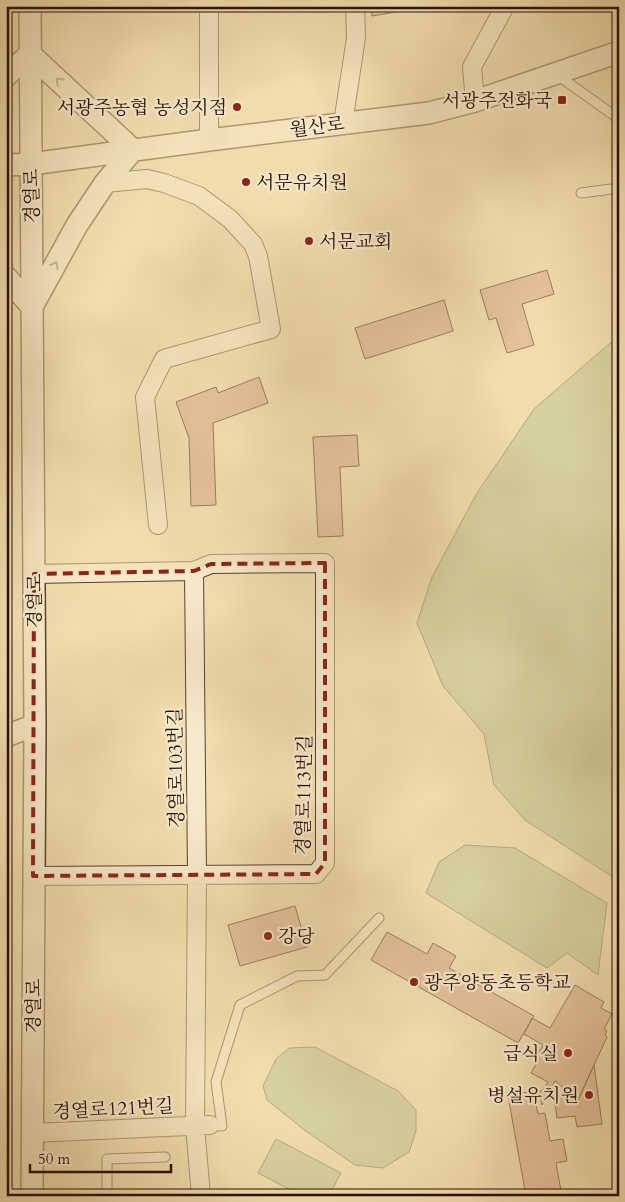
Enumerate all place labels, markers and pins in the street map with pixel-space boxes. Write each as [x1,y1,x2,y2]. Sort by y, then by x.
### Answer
place label: 서광주전화국 [442,88,552,114]
marker: 서광주전화국 [556,94,568,106]
place label: 서광주농협 농성지점 [57,95,227,121]
marker: 서광주농협 농성지점 [231,101,243,113]
place label: 서문유치원 [256,170,348,196]
marker: 서문유치원 [240,176,252,188]
place label: 서문교회 [319,229,392,255]
marker: 서문교회 [303,235,315,247]
place label: 강당 [278,924,315,950]
marker: 강당 [262,930,274,942]
place label: 광주양동초등학교 [424,970,571,996]
marker: 광주양동초등학교 [408,976,420,988]
place label: 급식실 [503,1041,558,1067]
marker: 급식실 [562,1047,574,1059]
place label: 병설유치원 [487,1083,579,1109]
marker: 병설유치원 [583,1089,595,1101]

